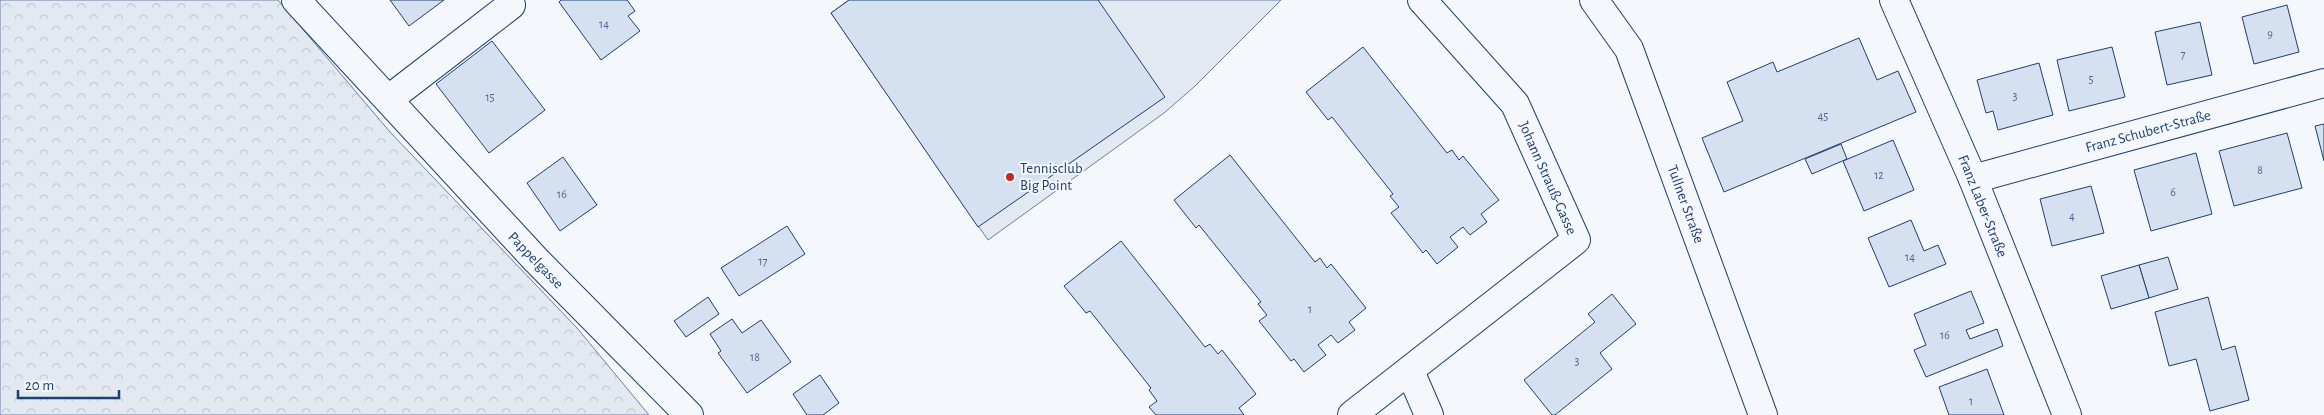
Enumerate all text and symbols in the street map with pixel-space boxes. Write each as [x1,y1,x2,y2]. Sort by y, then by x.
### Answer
house number: 14 [599,18,609,30]
house number: 9 [2267,28,2273,40]
house number: 7 [2180,48,2186,60]
house number: 5 [2088,73,2094,85]
house number: 3 [2013,90,2018,102]
house number: 15 [485,91,495,103]
street label: Franz Schubert-Straße [2084,107,2213,155]
house number: 45 [1818,110,1828,122]
street label: Johann Strauß-Gasse [1516,119,1579,237]
street label: Franz Laber-Straße [1955,153,2010,260]
place label: Tennisclub Big Point [1020,161,1083,193]
street label: Tullner Straße [1664,163,1707,245]
house number: 8 [2257,164,2263,176]
house number: 12 [1874,169,1884,181]
marker: Tennisclub Big Point [1004,171,1016,183]
house number: 6 [2170,186,2176,198]
house number: 16 [557,188,567,200]
house number: 4 [2069,210,2075,222]
street label: Pappelgasse [505,229,566,292]
house number: 14 [1905,251,1915,263]
house number: 17 [758,255,768,267]
house number: 1 [1308,303,1312,315]
house number: 16 [1940,329,1950,341]
house number: 18 [750,351,760,363]
house number: 3 [1575,355,1580,367]
scale bar [18,368,119,400]
text: 20 m [25,378,54,393]
house number: 1 [1969,395,1973,407]

